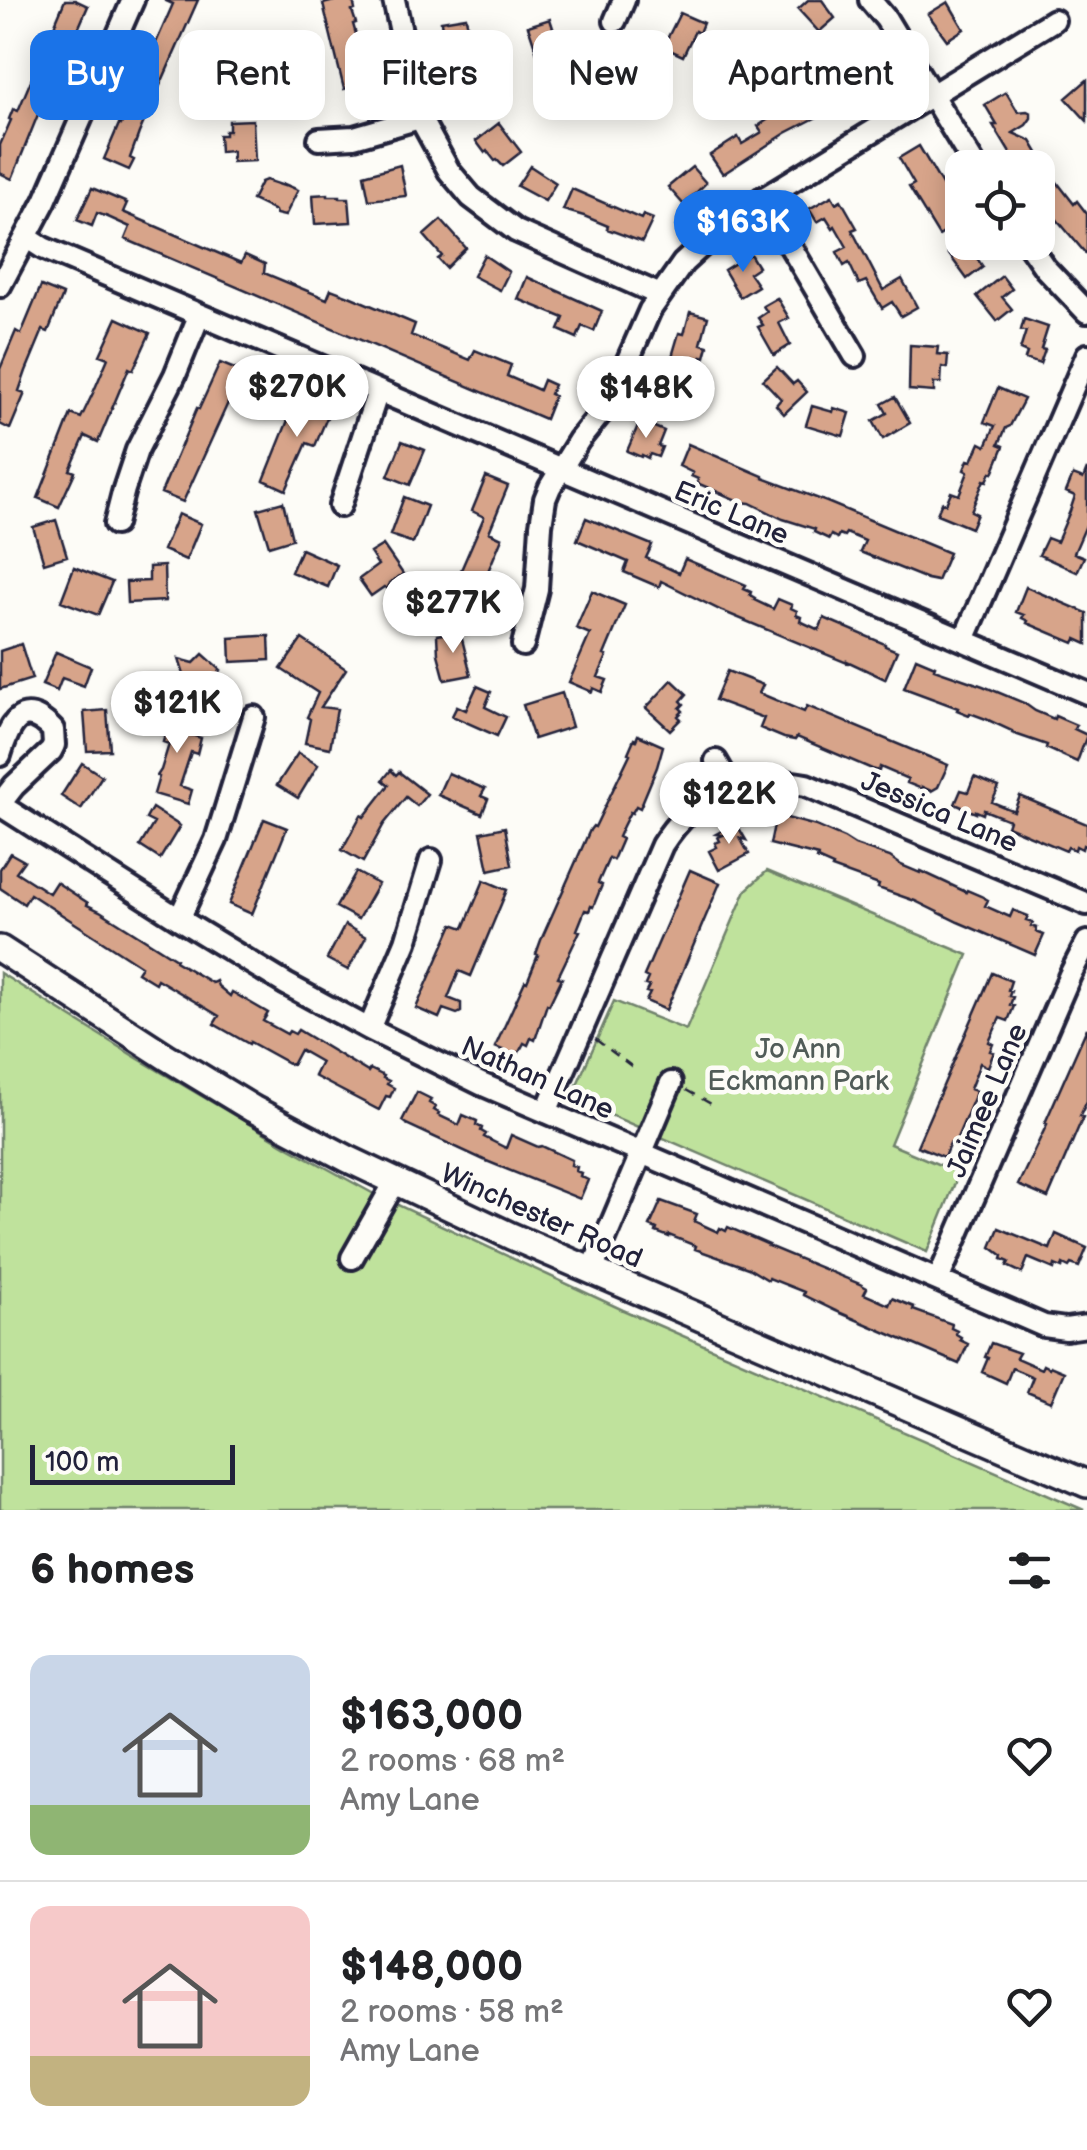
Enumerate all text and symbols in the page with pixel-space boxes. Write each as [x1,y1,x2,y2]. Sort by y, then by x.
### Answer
chip: Buy [30,30,159,120]
chip: Rent [179,30,325,120]
chip: Filters [345,30,513,120]
chip: New [533,30,673,120]
chip: Apartment [693,30,929,120]
map controls [945,150,1055,260]
button: locate [945,150,1055,260]
pin: $163K [673,190,813,275]
text: $163K [696,203,790,242]
pin: $270K [227,355,367,440]
pin: $148K [576,356,716,441]
text: $270K [248,368,346,407]
text: $148K [599,369,693,408]
street label: Eric Lane [669,475,794,552]
pin: $277K [383,571,523,656]
text: $277K [405,584,501,623]
pin: $121K [107,671,247,756]
text: $121K [133,684,221,723]
pin: $122K [659,762,799,847]
street label: Jessica Lane [856,765,1023,860]
text: $122K [682,775,776,814]
street label: Jaimee Lane [940,1019,1035,1182]
street label: Nathan Lane [456,1030,619,1127]
park label: Jo Ann Eckmann Park [707,1033,889,1098]
street label: Winchester Road [436,1157,647,1276]
scale bar [30,1440,235,1484]
text: 100 m [45,1446,119,1479]
icon: filters [1002,1543,1057,1598]
text: 6 homes [30,1545,194,1596]
text: $163,000 [340,1691,523,1742]
icon: home [110,1695,230,1815]
icon: heart [1002,1728,1057,1783]
text: 2 rooms · 68 m² [340,1742,565,1781]
text: Amy Lane [340,1781,480,1820]
text: $148,000 [340,1942,523,1993]
icon: home [110,1946,230,2066]
icon: heart [1002,1979,1057,2034]
text: 2 rooms · 58 m² [340,1993,564,2032]
text: Amy Lane [340,2032,480,2071]

